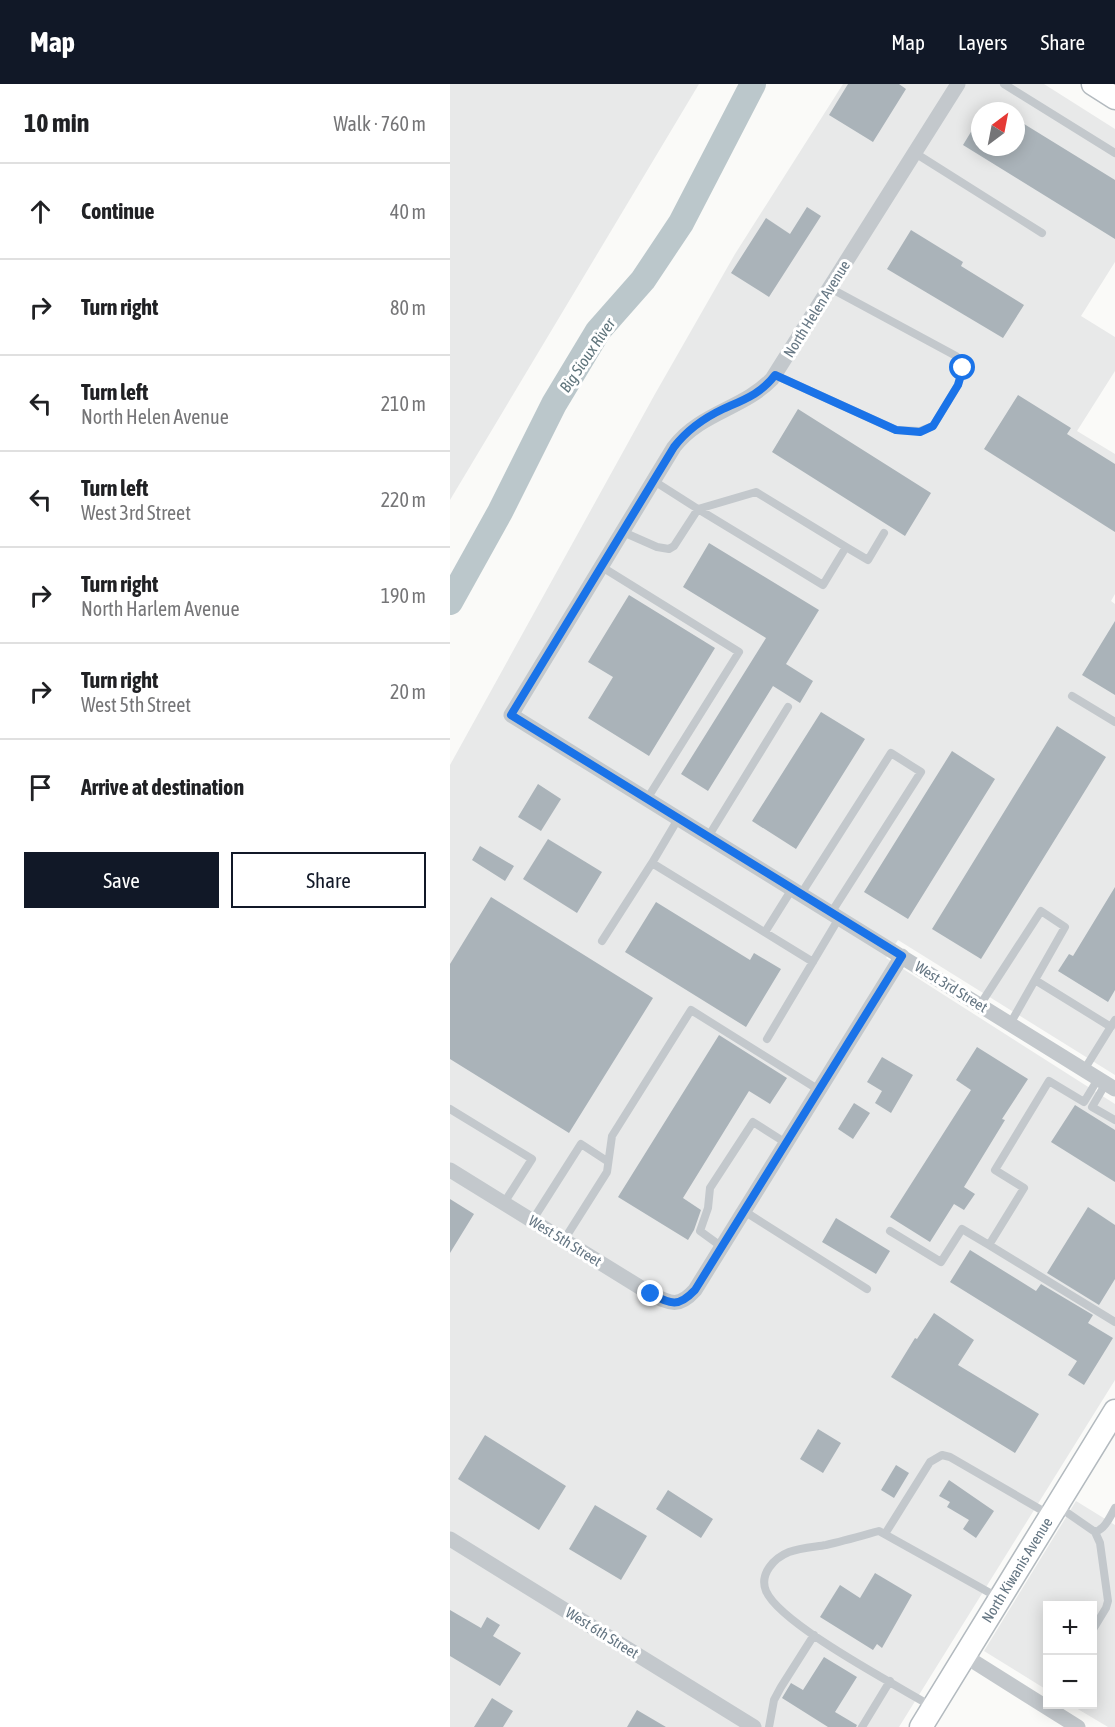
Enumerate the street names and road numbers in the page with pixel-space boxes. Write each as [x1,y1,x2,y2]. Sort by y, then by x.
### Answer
street label: North Helen Avenue [780,257,853,360]
street label: West 3rd Street [912,958,991,1016]
street label: West 5th Street [526,1212,605,1270]
street label: North Kiwanis Avenue [978,1514,1056,1626]
street label: West 6th Street [563,1604,642,1662]

